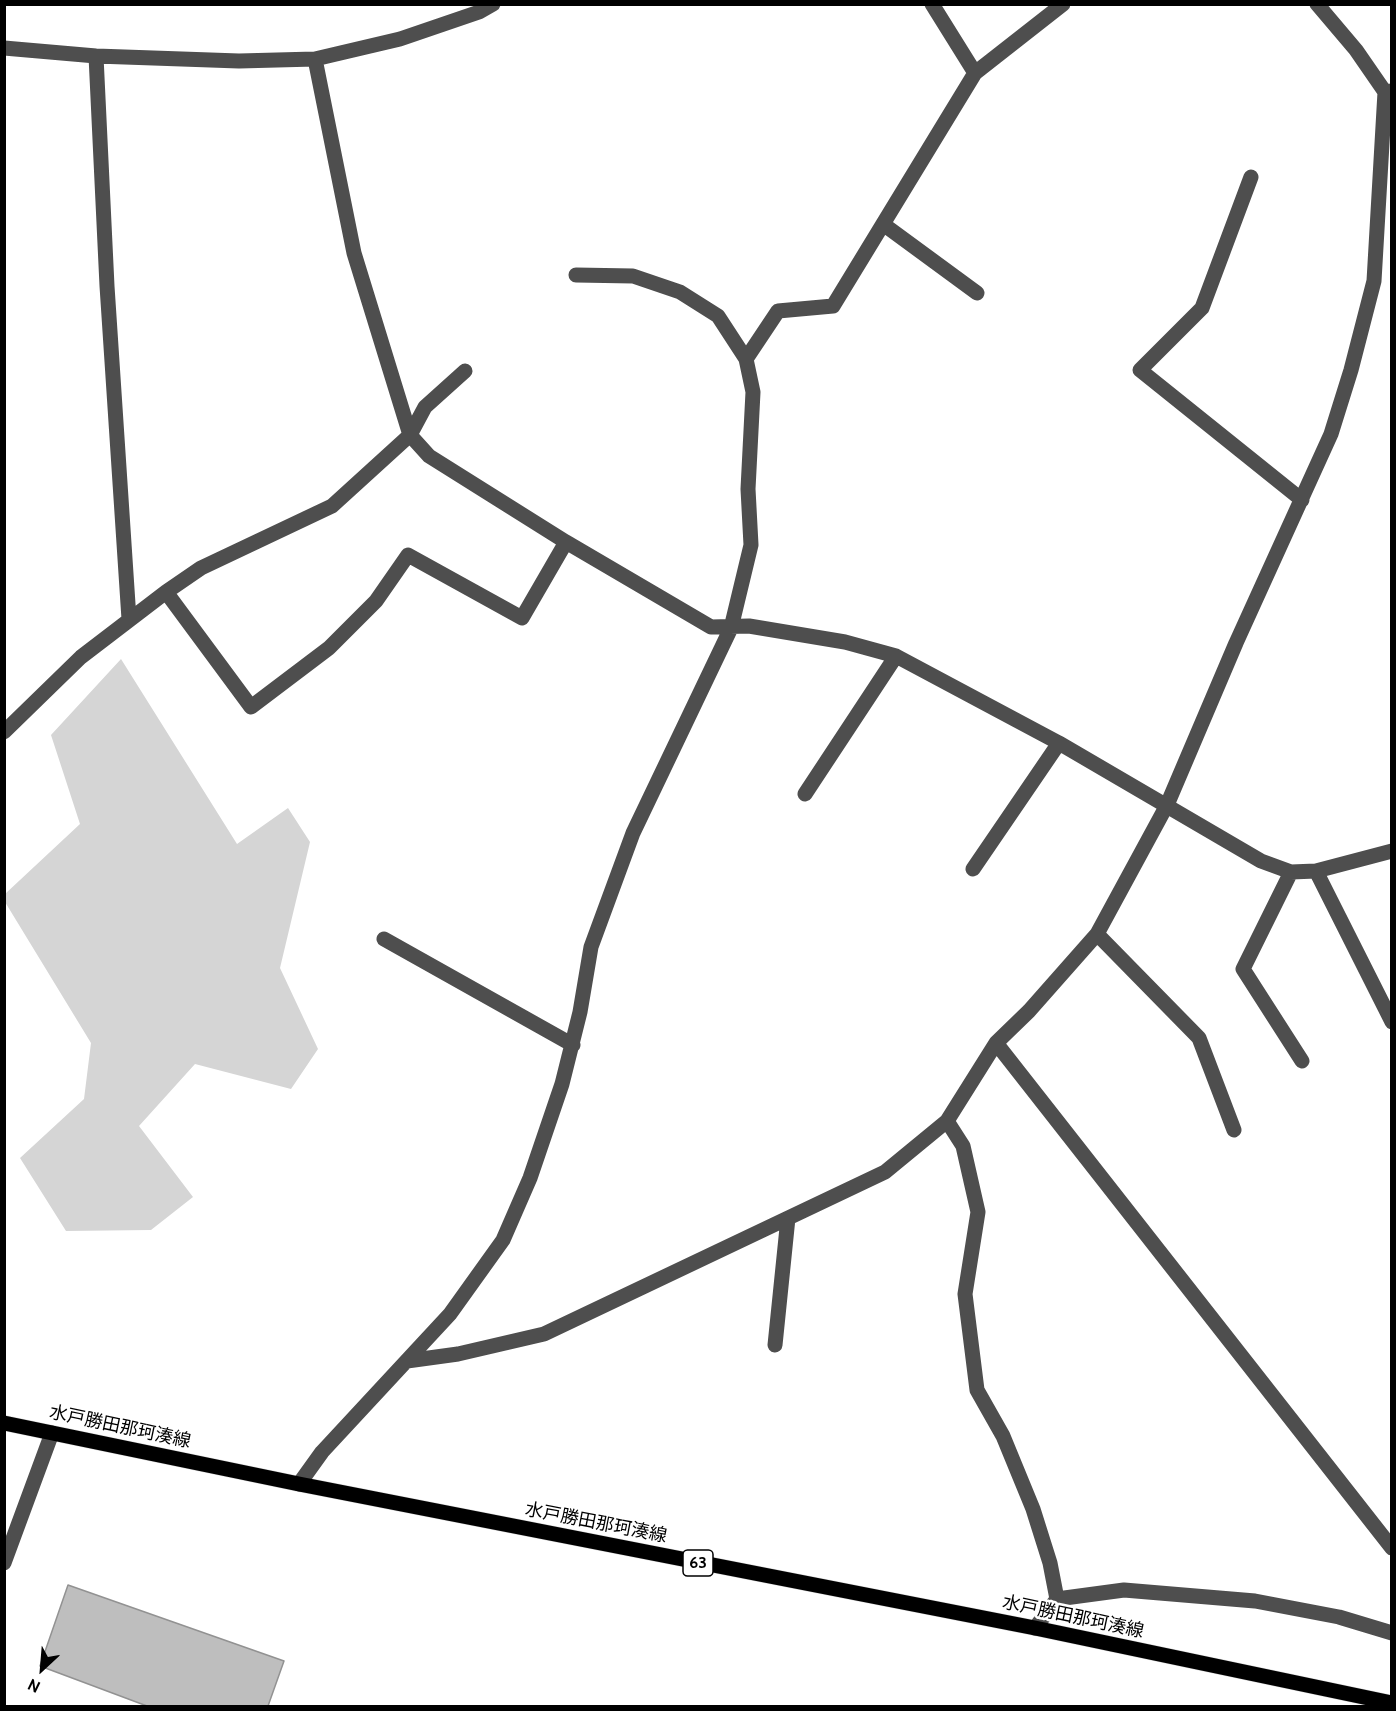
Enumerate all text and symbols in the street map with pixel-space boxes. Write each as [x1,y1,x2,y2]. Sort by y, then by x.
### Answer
street label: 水戸勝田那珂湊線 [47,1401,193,1453]
street label: 水戸勝田那珂湊線 [523,1499,669,1547]
road number: 63 [683,1550,713,1576]
street label: 水戸勝田那珂湊線 [1000,1591,1146,1643]
north arrow [12,1639,72,1699]
text: N [25,1675,43,1697]

